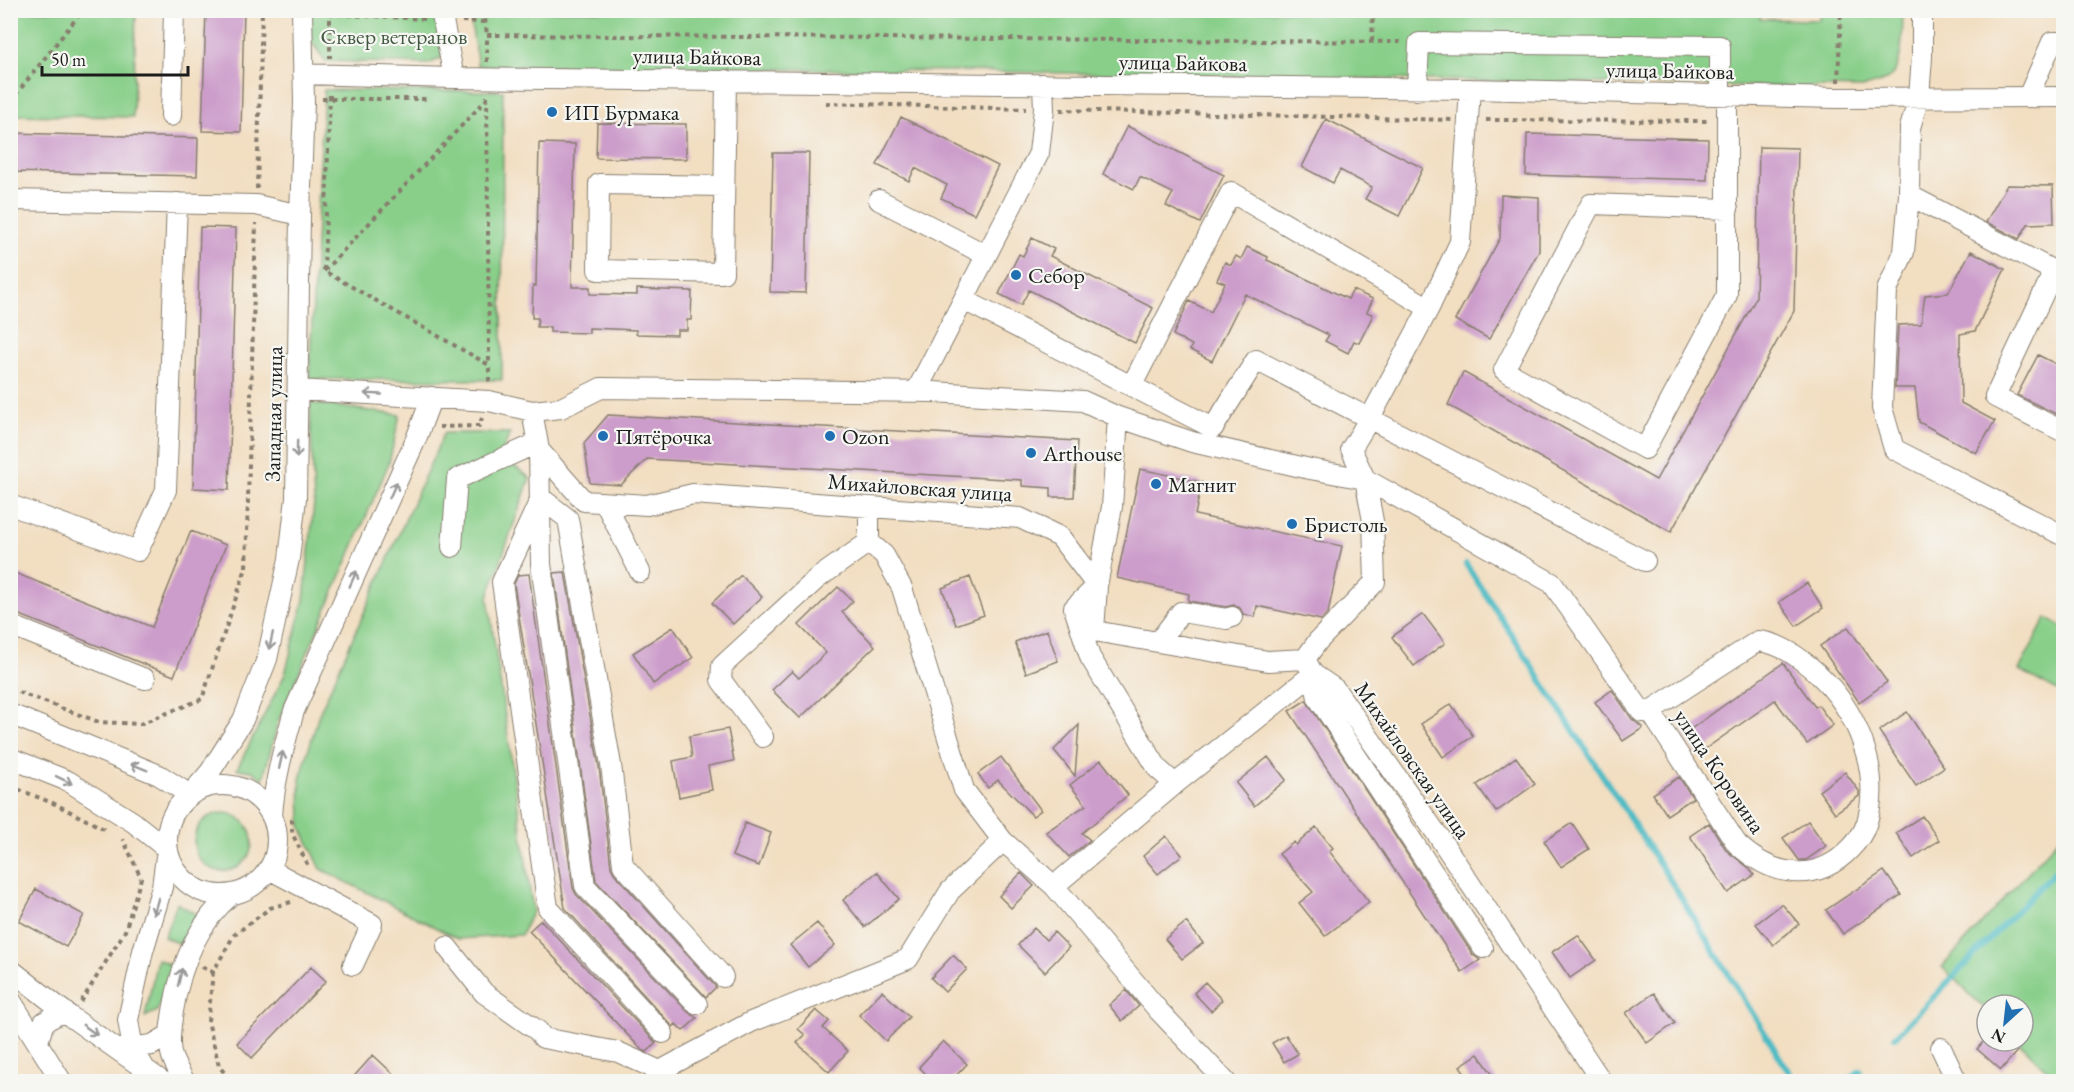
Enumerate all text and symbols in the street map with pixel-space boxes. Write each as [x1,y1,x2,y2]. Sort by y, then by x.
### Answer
park label: Сквер ветеранов [321,22,467,51]
scale bar [42,39,188,77]
street label: улица Байкова [633,41,762,72]
street label: улица Байкова [1119,47,1248,78]
text: 50 m [51,48,86,71]
street label: улица Байкова [1606,55,1735,86]
place label: ИП Бурмака [564,98,680,127]
marker: ИП Бурмака [545,105,559,119]
place label: Себор [1028,261,1085,290]
marker: Себор [1009,268,1023,282]
street label: Западная улица [258,346,289,482]
one-way arrow [364,388,384,399]
place label: Пятёрочка [615,422,712,451]
place label: Ozon [842,422,890,451]
marker: Пятёрочка [596,429,610,443]
marker: Ozon [823,429,837,443]
one-way arrow [291,438,303,458]
place label: Arthouse [1042,439,1122,468]
marker: Arthouse [1024,446,1038,460]
street label: Михайловская улица [827,467,1013,508]
place label: Магнит [1168,470,1236,499]
marker: Магнит [1149,477,1163,491]
one-way arrow [389,481,400,499]
place label: Бристоль [1304,510,1388,539]
marker: Бристоль [1285,517,1299,531]
one-way arrow [348,571,360,589]
one-way arrow [265,631,276,651]
street label: Михайловская улица [1348,676,1478,845]
street label: улица Коровина [1667,703,1772,839]
one-way arrow [276,750,287,770]
one-way arrow [130,761,149,772]
one-way arrow [55,775,73,787]
one-way arrow [150,897,161,916]
one-way arrow [175,968,187,987]
north arrow [1975,993,2035,1053]
one-way arrow [81,1024,98,1036]
text: N [1988,1024,2009,1048]

